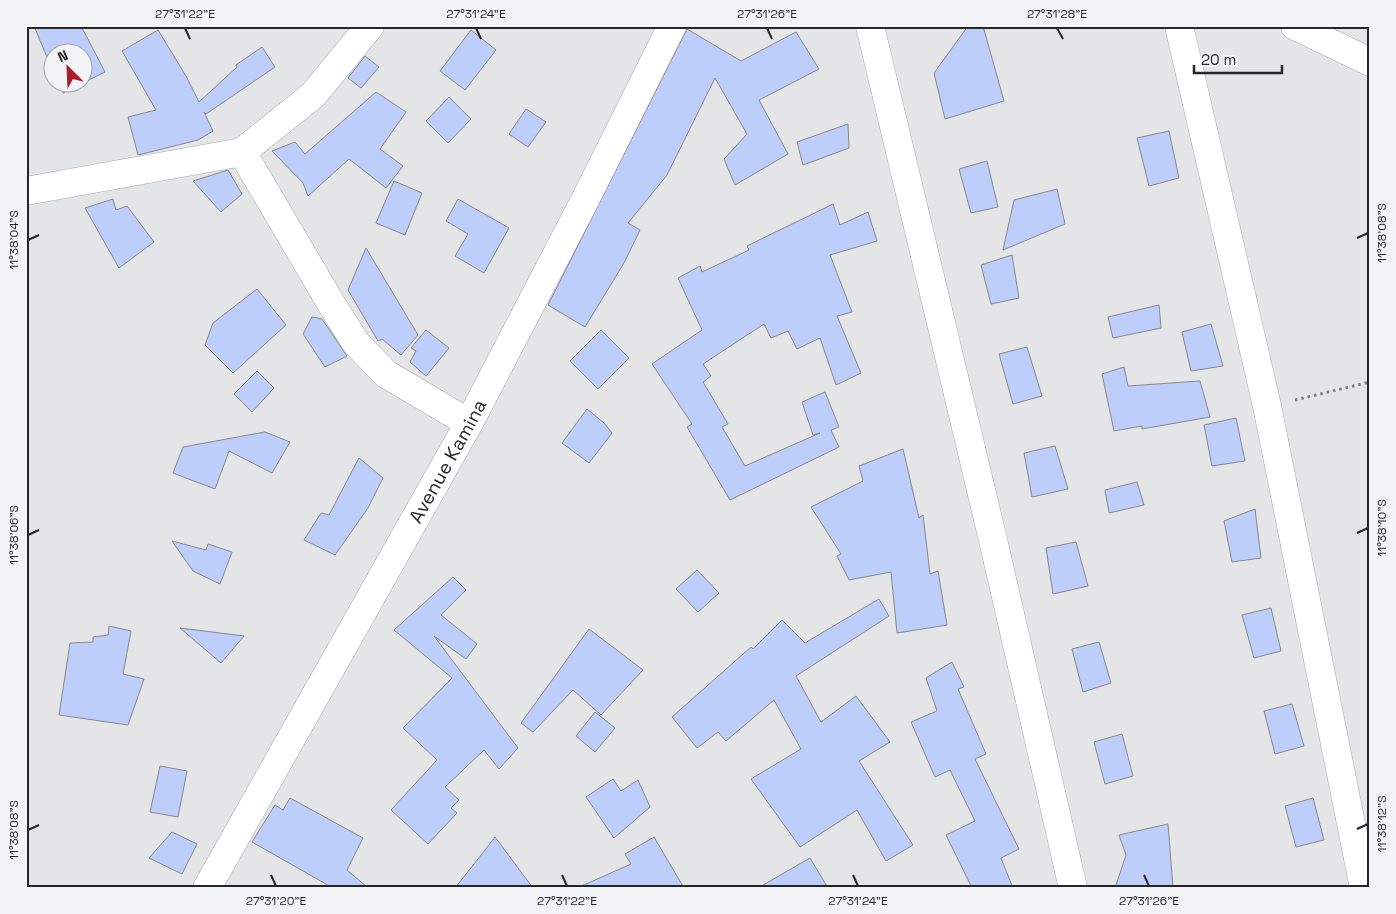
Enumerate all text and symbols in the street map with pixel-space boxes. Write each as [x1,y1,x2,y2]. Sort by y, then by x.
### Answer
text: 27°31'22"E [155,6,215,22]
text: 27°31'24"E [446,6,506,22]
text: 27°31'26"E [737,6,797,22]
text: 27°31'28"E [1027,6,1087,22]
north arrow [42,42,92,92]
scale bar [1194,42,1281,74]
text: N [55,46,71,66]
text: 20 m [1201,50,1236,69]
text: 11°38'08"S [1374,203,1390,263]
text: 11°38'04"S [6,210,22,270]
street label: Avenue Kamina [403,395,492,528]
text: 11°38'10"S [1374,499,1390,557]
text: 11°38'06"S [6,505,22,565]
text: 11°38'12"S [1374,795,1390,853]
text: 11°38'08"S [6,800,22,860]
text: 27°31'20"E [246,893,306,909]
text: 27°31'22"E [537,893,597,909]
text: 27°31'24"E [828,893,888,909]
text: 27°31'26"E [1119,893,1179,909]

